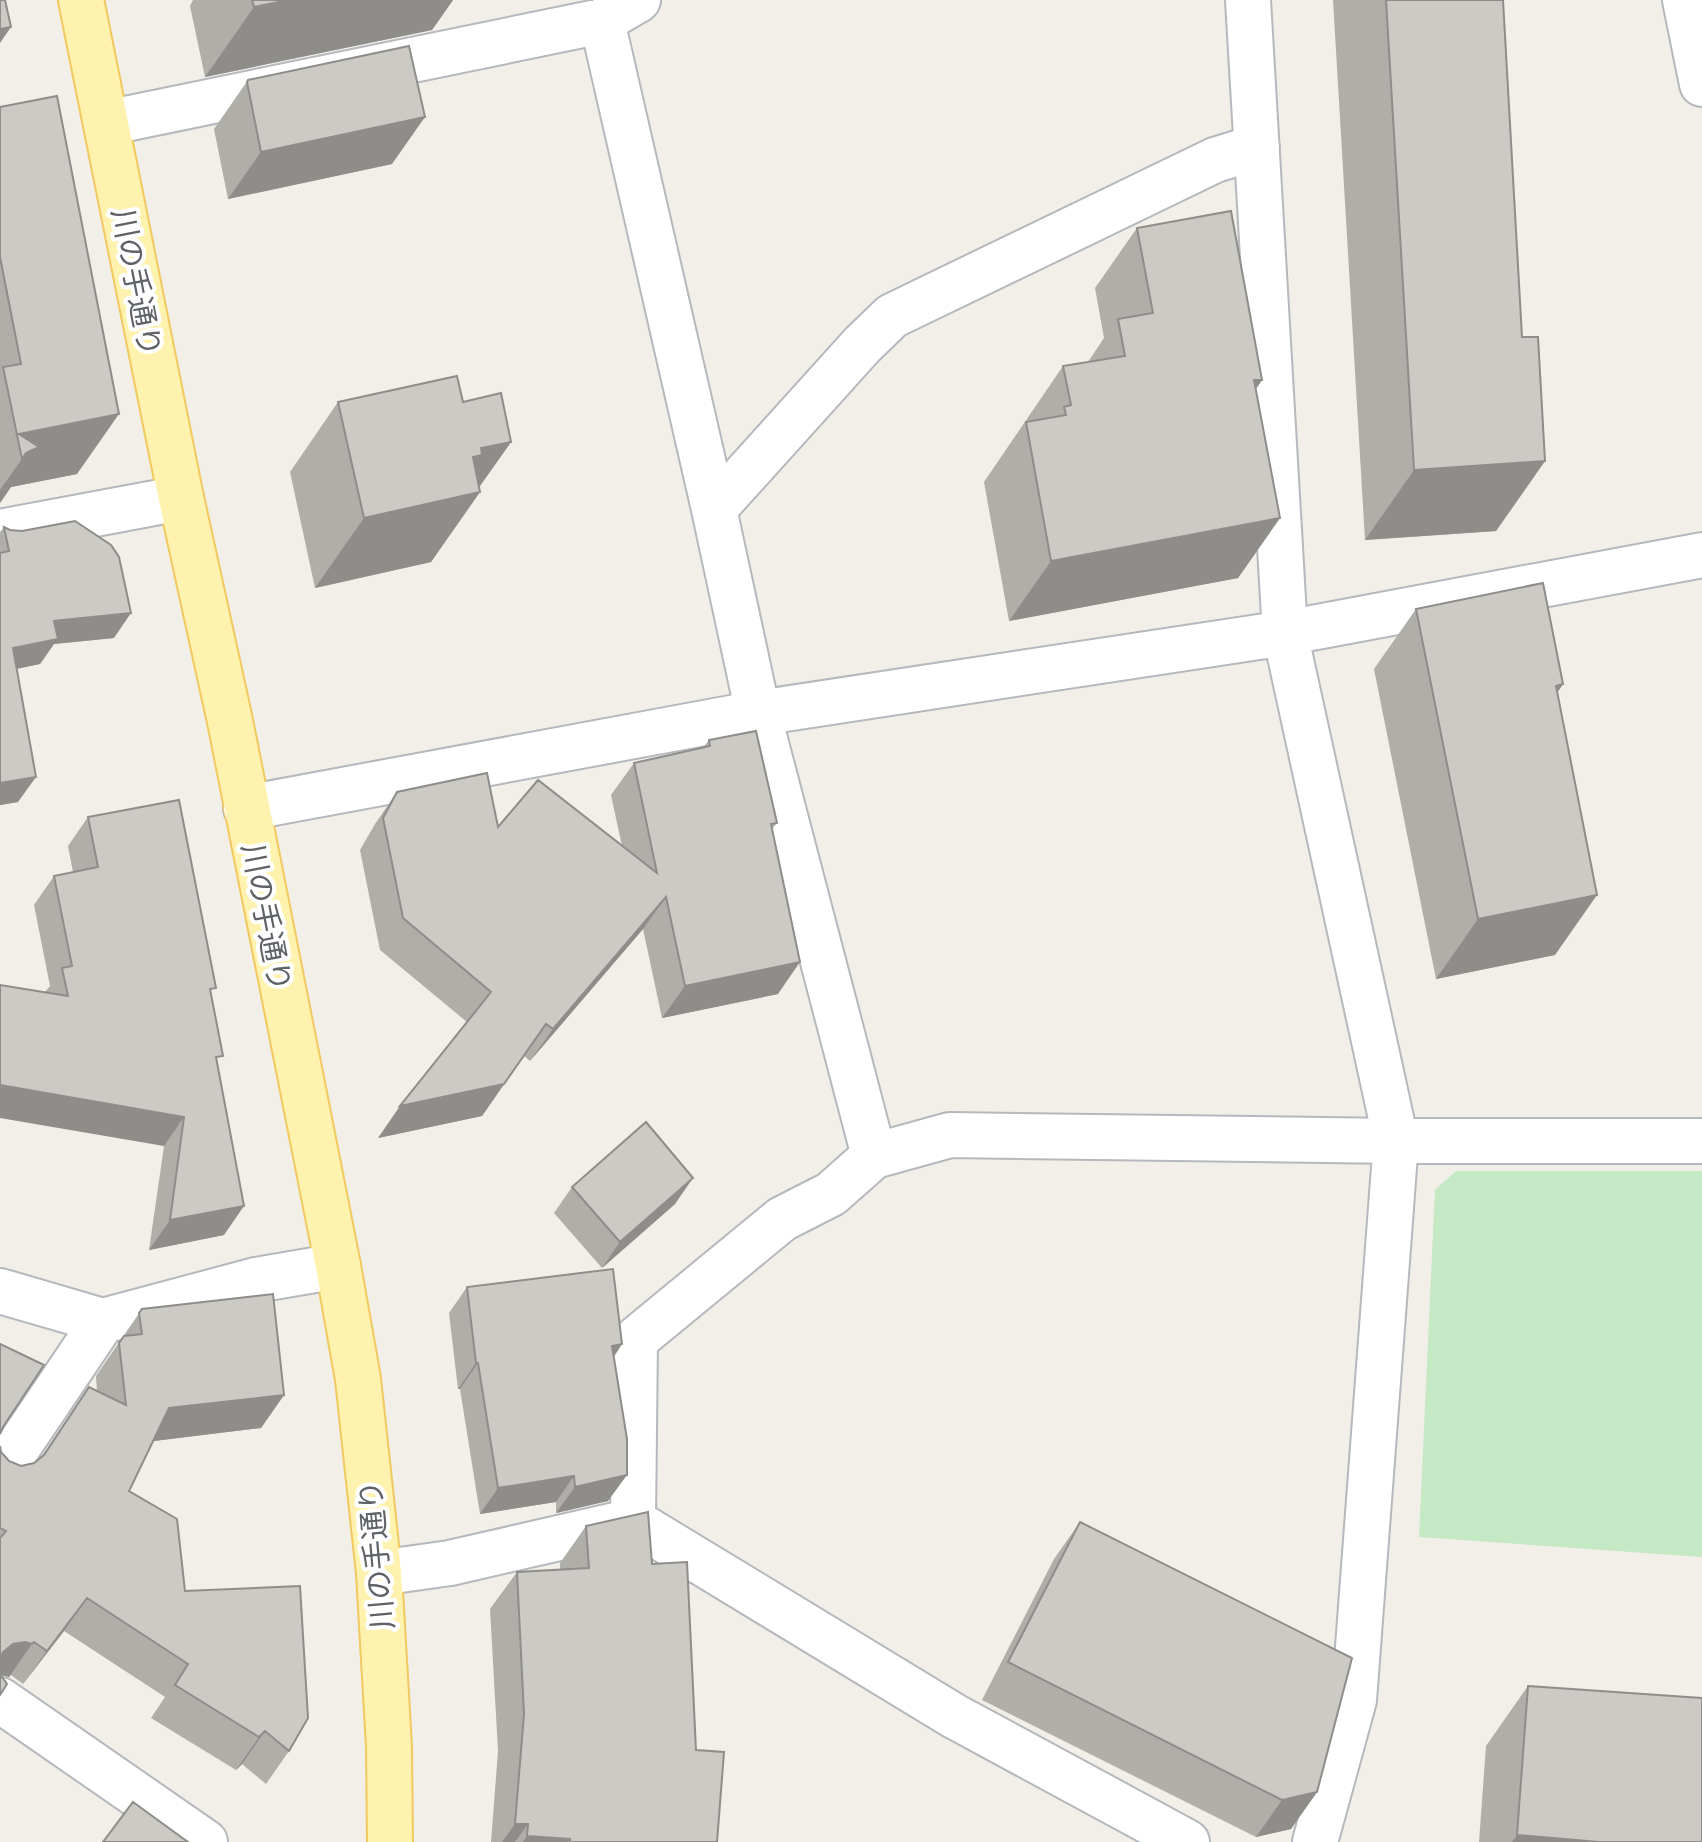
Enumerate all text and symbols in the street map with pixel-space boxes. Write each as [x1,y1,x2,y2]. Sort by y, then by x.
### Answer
street label: 川の手通り [106,205,170,359]
street label: 川の手通り [236,840,300,994]
street label: 川の手通り [351,1479,399,1631]

